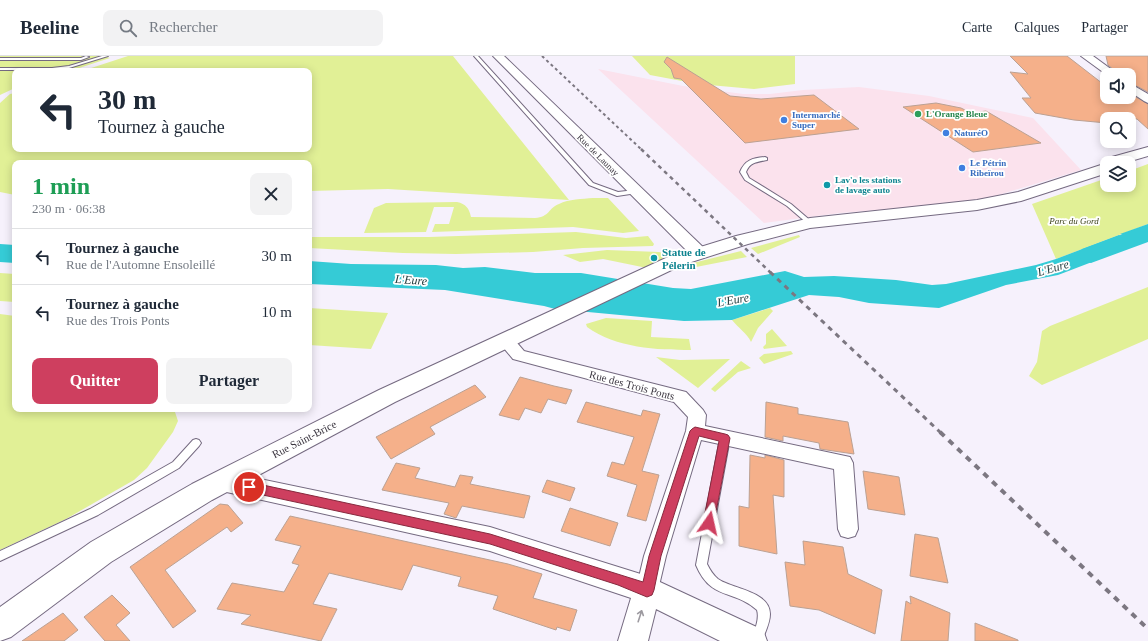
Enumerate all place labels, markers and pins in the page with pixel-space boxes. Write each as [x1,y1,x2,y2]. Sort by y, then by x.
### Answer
marker: L'Orange Bleue [913,109,923,119]
place label: L'Orange Bleue [926,109,987,119]
place label: Intermarché Super [792,110,840,130]
marker: Intermarché Super [779,115,789,125]
marker: NaturéO [941,128,951,138]
place label: NaturéO [954,128,988,138]
place label: Le Pétrin Ribeïrou [970,158,1006,178]
marker: Le Pétrin Ribeïrou [957,163,967,173]
place label: Lav'o les stations de lavage auto [835,175,902,195]
marker: Lav'o les stations de lavage auto [822,180,832,190]
place label: Statue de Pélerin [662,246,706,271]
marker: Statue de Pélerin [649,253,659,263]
pin [232,470,266,504]

